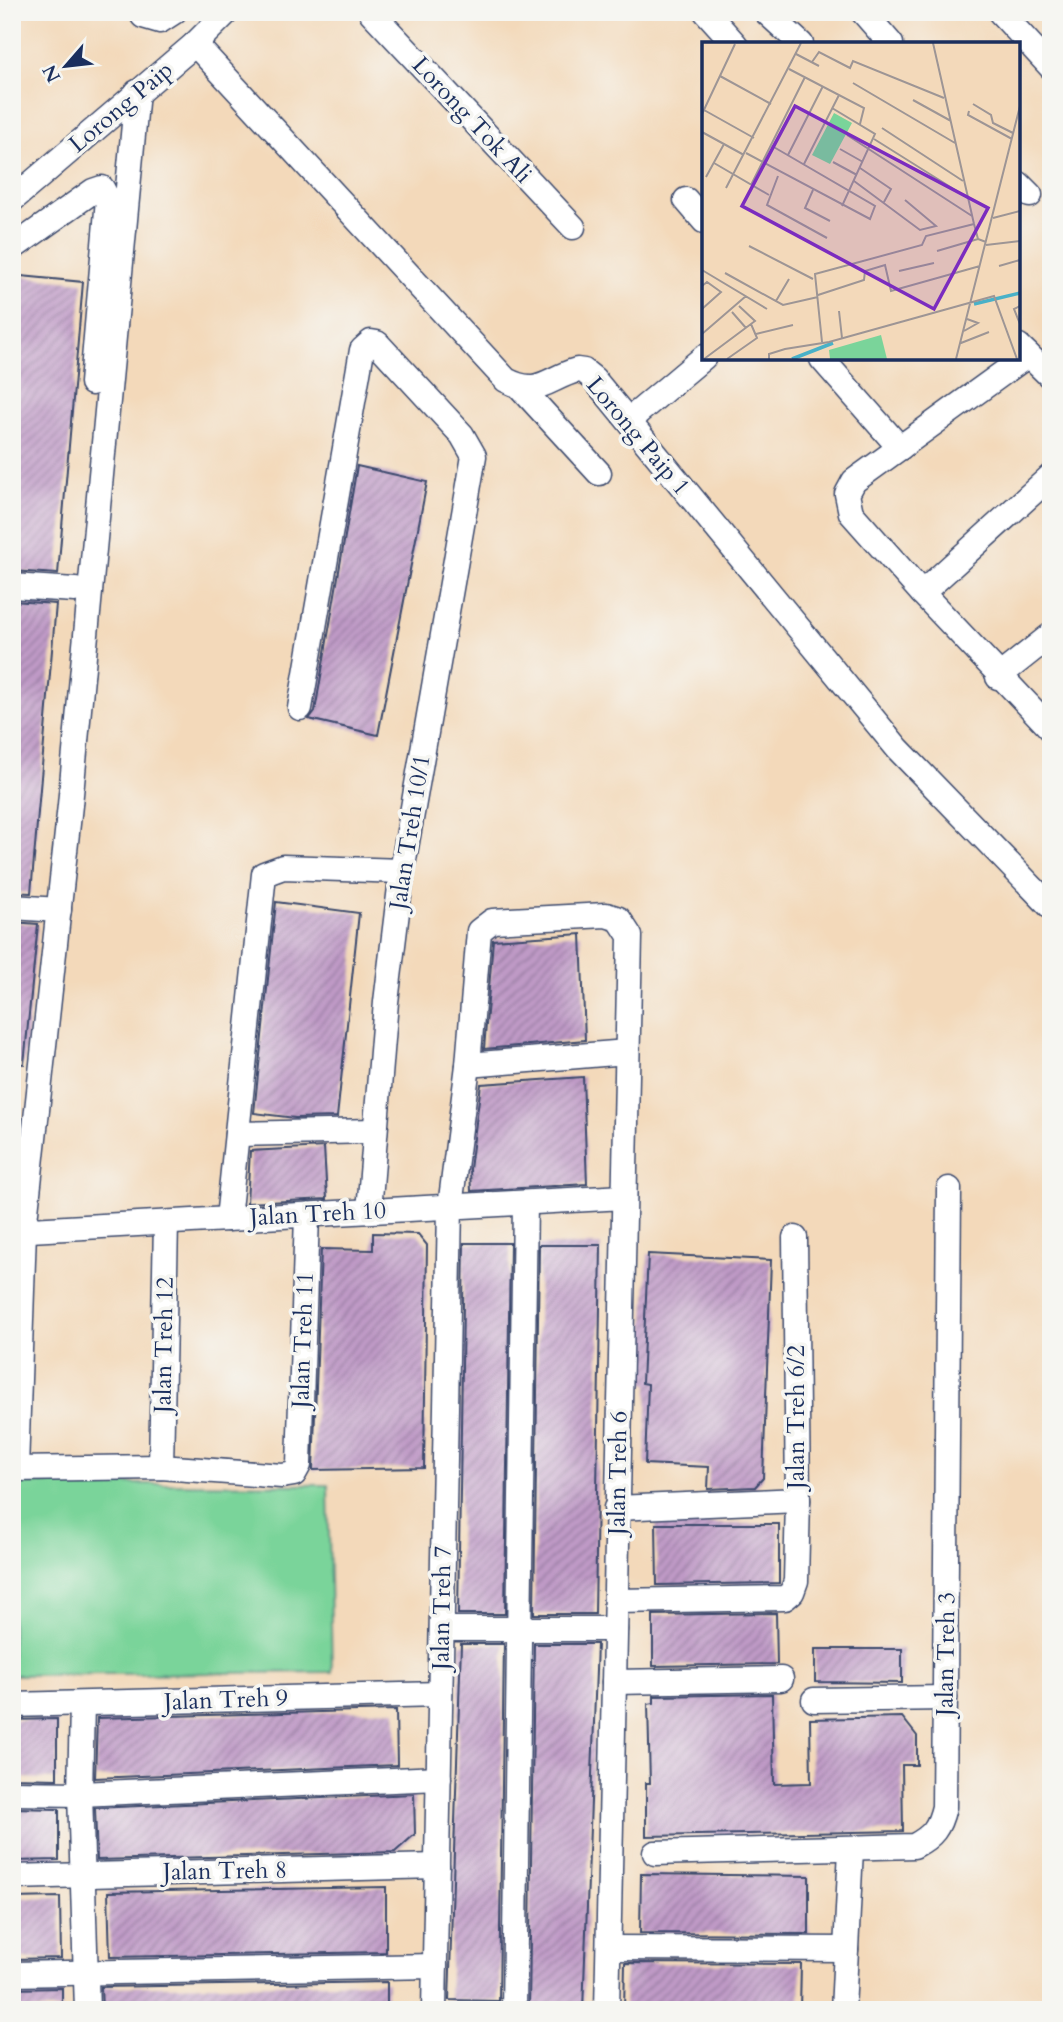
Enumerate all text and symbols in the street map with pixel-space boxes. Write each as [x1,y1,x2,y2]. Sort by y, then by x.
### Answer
north arrow [32,32,102,102]
inset map [702,42,1021,360]
street label: Lorong Tok Ali [404,49,540,191]
street label: Lorong Paip [62,54,180,160]
text: N [36,60,67,87]
street label: Lorong Paip 1 [579,370,697,502]
street label: Jalan Treh 10/1 [381,752,439,915]
street label: Jalan Treh 10 [246,1194,387,1234]
street label: Jalan Treh 11 [284,1271,322,1412]
street label: Jalan Treh 12 [146,1276,182,1417]
street label: Jalan Treh 6/2 [780,1345,813,1492]
street label: Jalan Treh 6 [600,1411,636,1538]
street label: Jalan Treh 7 [424,1546,460,1673]
street label: Jalan Treh 3 [928,1592,964,1719]
street label: Jalan Treh 9 [160,1681,289,1719]
street label: Jalan Treh 8 [160,1853,287,1889]

